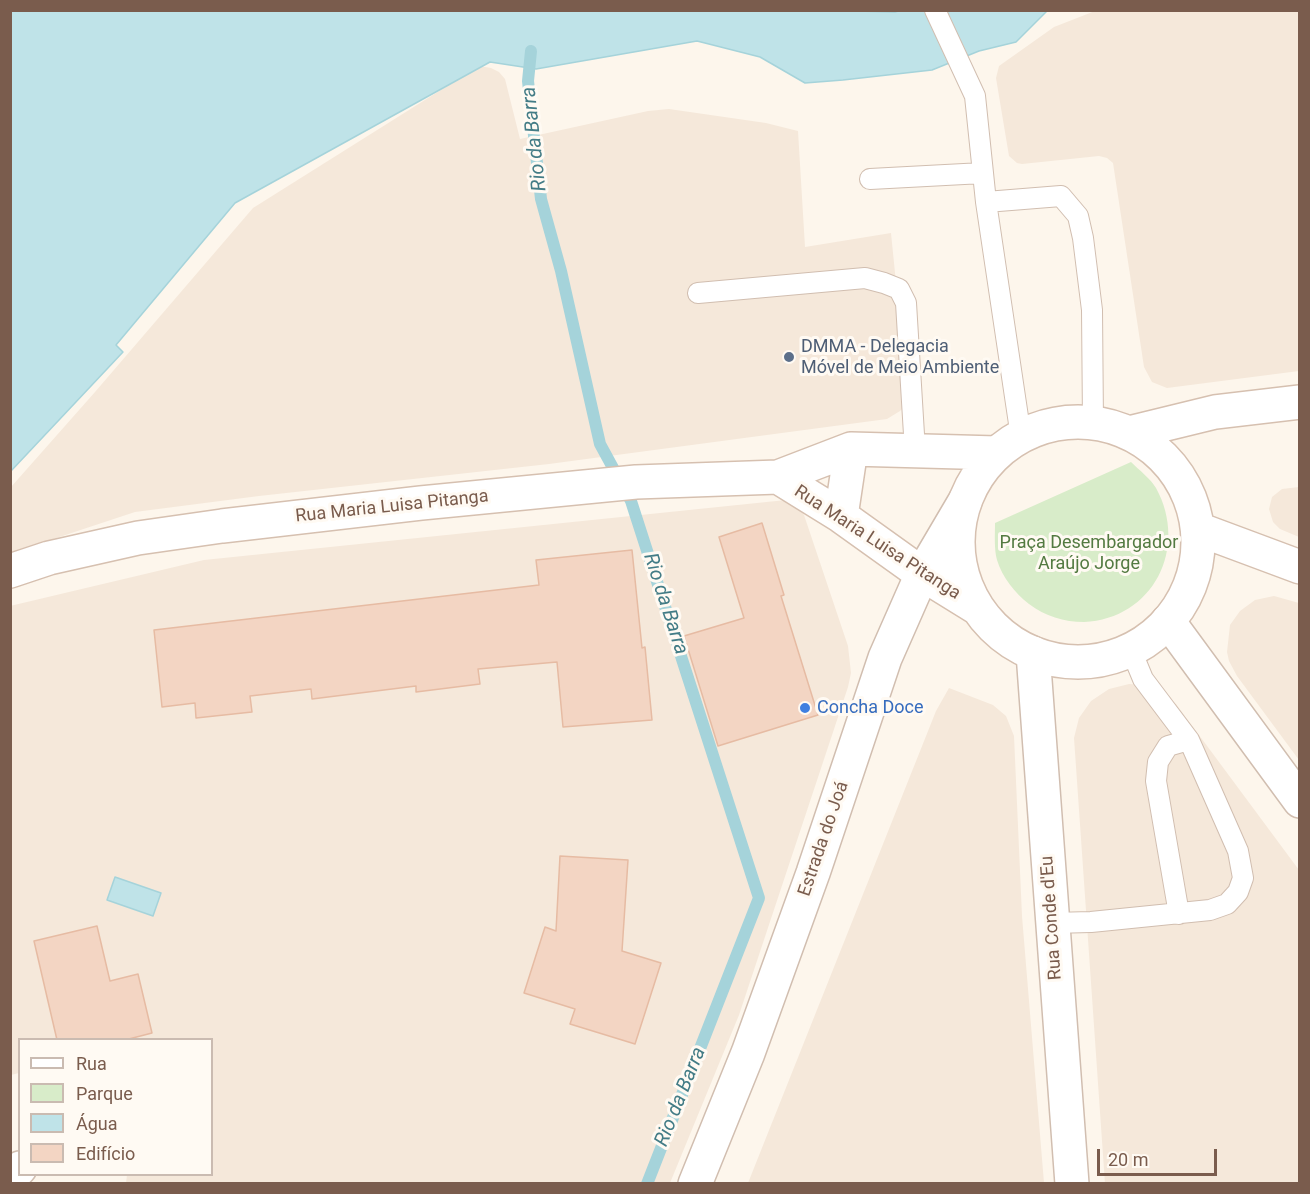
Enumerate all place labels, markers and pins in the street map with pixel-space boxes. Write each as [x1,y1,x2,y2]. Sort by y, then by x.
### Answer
place label: DMMA - Delegacia Móvel de Meio Ambiente [801,336,999,378]
marker: DMMA - Delegacia Móvel de Meio Ambiente [782,350,796,364]
place label: Concha Doce [817,697,924,719]
marker: Concha Doce [798,701,812,715]

